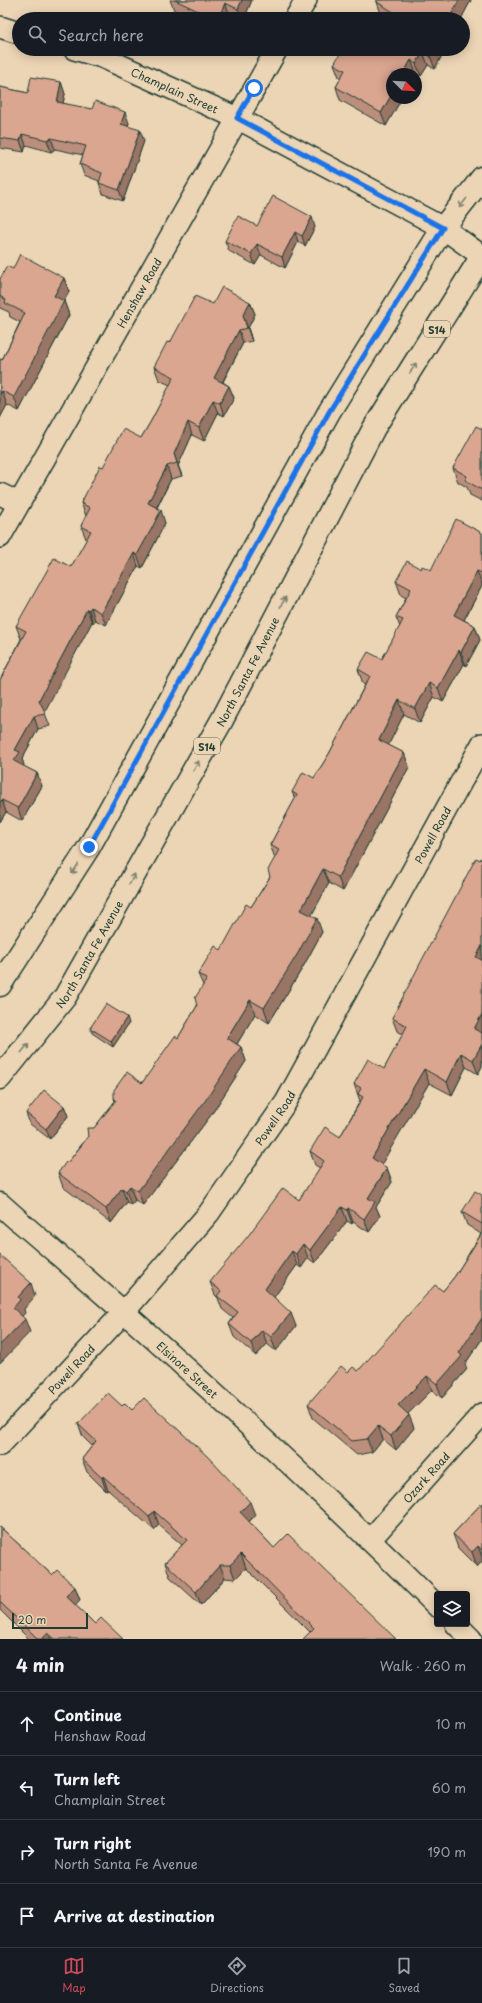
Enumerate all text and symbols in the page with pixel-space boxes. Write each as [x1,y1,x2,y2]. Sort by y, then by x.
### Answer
search box [12,12,470,56]
icon: search [26,23,48,45]
text: Search here [58,23,144,46]
street label: Champlain Street [128,63,222,117]
north arrow [386,68,422,104]
route start [245,79,263,97]
one-way arrow [458,198,467,209]
street label: Henshaw Road [112,254,165,331]
road number: S14 [424,321,450,337]
one-way arrow [409,362,417,374]
one-way arrow [280,596,288,608]
street label: North Santa Fe Avenue [212,613,283,730]
road number: S14 [194,738,220,754]
one-way arrow [192,760,200,772]
street label: Powell Road [410,803,455,866]
route end [80,838,98,856]
one-way arrow [71,863,79,874]
one-way arrow [128,873,136,885]
street label: North Santa Fe Avenue [51,897,127,1011]
one-way arrow [20,1042,29,1053]
street label: Powell Road [250,1087,299,1149]
street label: Elsinore Street [153,1337,222,1402]
street label: Powell Road [43,1340,99,1398]
street label: Ozark Road [398,1448,453,1507]
map controls [434,1591,470,1627]
button: layers [434,1591,470,1627]
scale bar [12,1611,88,1630]
text: 20 m [18,1611,46,1628]
text: 4 min [16,1652,64,1678]
text: Walk · 260 m [380,1656,466,1675]
text: Continue [54,1703,122,1726]
icon: ahead [16,1713,38,1735]
text: 10 m [436,1714,466,1733]
text: Henshaw Road [54,1726,146,1745]
text: Turn left [54,1767,120,1790]
icon: left [16,1777,38,1799]
text: 60 m [432,1778,466,1797]
text: Champlain Street [54,1790,165,1809]
text: Turn right [54,1831,131,1854]
icon: right [16,1841,38,1863]
text: 190 m [427,1842,466,1861]
text: North Santa Fe Avenue [54,1854,198,1873]
text: Arrive at destination [54,1904,215,1927]
icon: arrive [16,1905,38,1927]
tab: Map [62,1955,86,1996]
tab: Directions [210,1955,264,1996]
tab: Saved [388,1955,420,1996]

